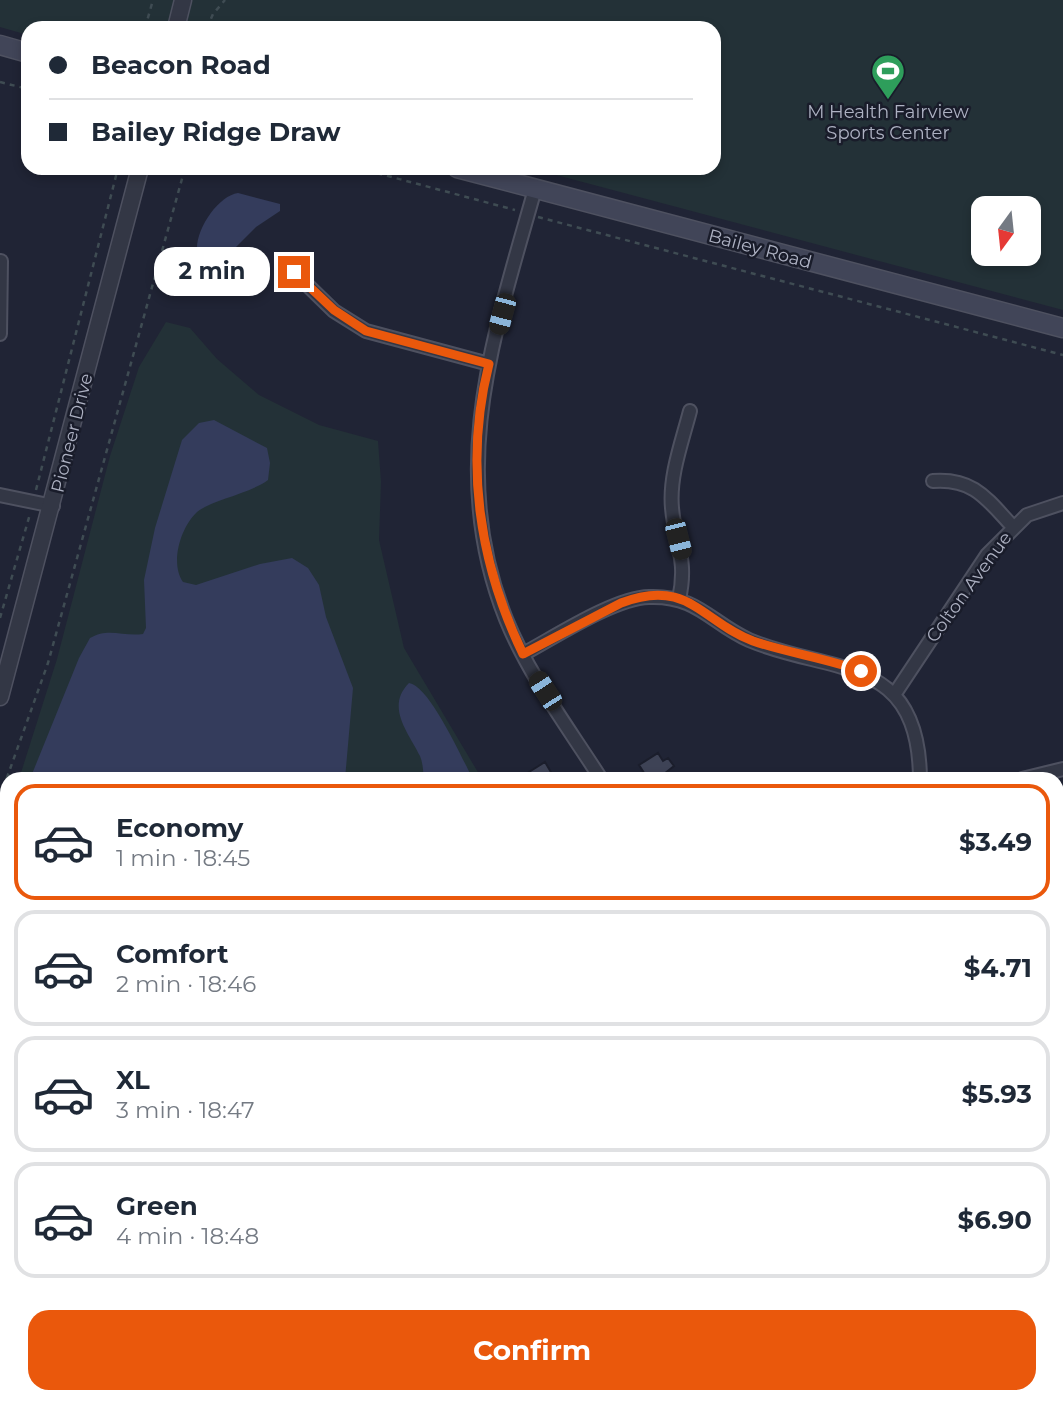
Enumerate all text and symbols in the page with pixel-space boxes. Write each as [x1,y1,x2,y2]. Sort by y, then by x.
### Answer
text: Beacon Road [91,49,271,81]
sports icon: M Health Fairview Sports Center [869,52,907,101]
place label: M Health Fairview Sports Center [807,101,969,144]
text: Bailey Ridge Draw [91,116,341,148]
north arrow [971,196,1041,266]
map controls [971,196,1041,266]
street label: Bailey Road [706,225,814,273]
callout: 2 min [154,247,270,296]
route end [278,256,310,288]
text: 2 min [178,257,246,285]
car [487,291,518,337]
street label: Pioneer Drive [47,371,97,495]
car [663,516,694,562]
street label: Colton Avenue [921,527,1017,647]
route start [845,655,877,687]
car [525,668,566,714]
icon: car [32,811,95,874]
text: Economy [116,812,243,844]
text: $3.49 [959,826,1032,858]
text: 1 min · 18:45 [116,844,250,872]
icon: car [32,937,95,1000]
text: Comfort [116,938,228,970]
text: $4.71 [964,952,1032,984]
text: 2 min · 18:46 [116,970,256,998]
icon: car [32,1063,95,1126]
text: XL [116,1064,150,1096]
text: $5.93 [961,1078,1032,1110]
text: 3 min · 18:47 [116,1096,254,1124]
icon: car [32,1189,95,1252]
text: Green [116,1190,198,1222]
text: $6.90 [958,1204,1032,1236]
text: 4 min · 18:48 [116,1222,259,1250]
button: Confirm [28,1310,1036,1390]

